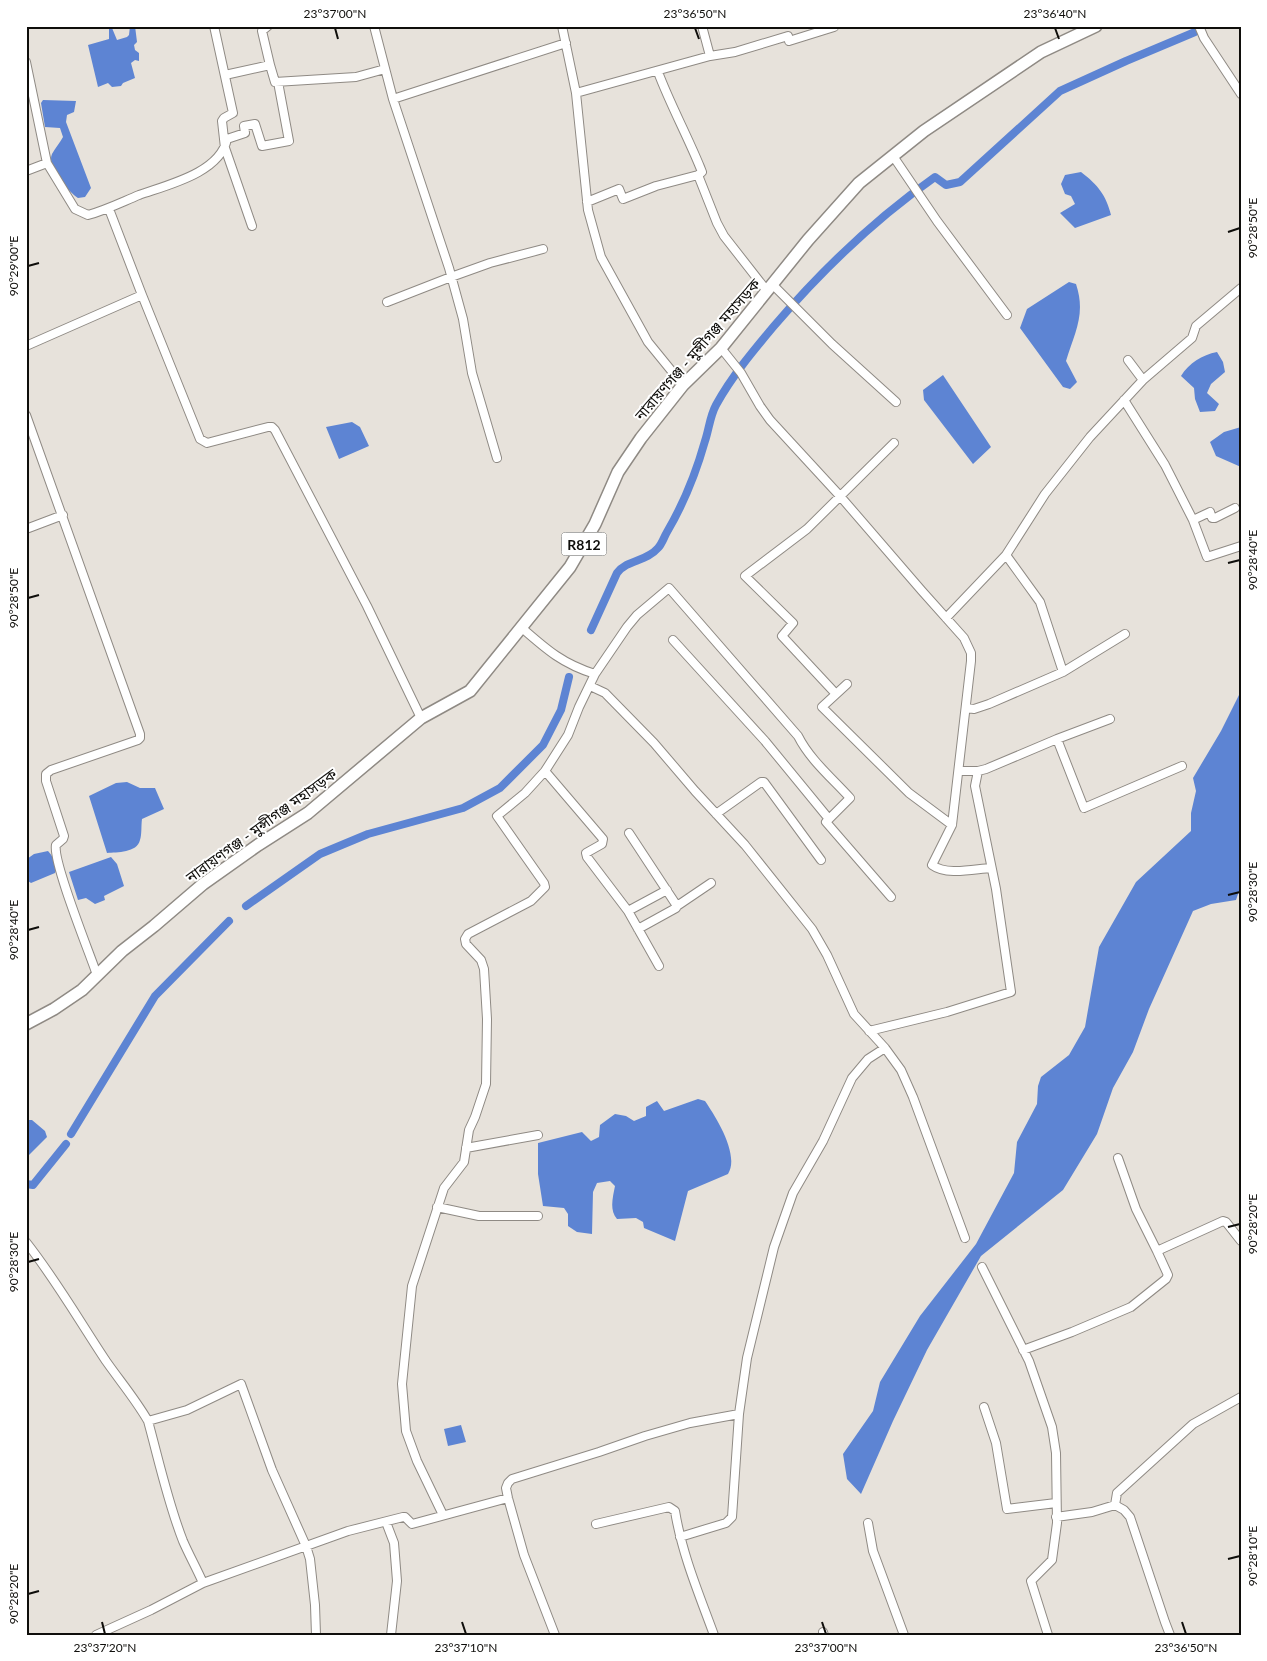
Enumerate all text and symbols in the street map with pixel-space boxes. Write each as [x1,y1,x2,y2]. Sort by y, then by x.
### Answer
text: 23°37'00"N [304,6,366,21]
text: 23°36'50"N [664,6,726,21]
text: 23°36'40"N [1024,6,1086,21]
text: 90°28'50"E [1245,198,1260,258]
text: 90°29'00"E [6,236,21,296]
street label: নারায়ণগঞ্জ - মুন্সীগঞ্জ মহাসড়ক [630,274,765,425]
text: 90°28'40"E [1245,530,1260,590]
road number: R812 [562,532,606,556]
text: 90°28'50"E [6,568,21,628]
street label: নারায়ণগঞ্জ - মুন্সীগঞ্জ মহাসড়ক [181,764,341,887]
text: 90°28'30"E [1245,862,1260,922]
text: 90°28'40"E [6,900,21,960]
text: 90°28'20"E [1245,1194,1260,1254]
text: 90°28'30"E [6,1232,21,1292]
text: 90°28'10"E [1245,1526,1260,1586]
text: 90°28'20"E [6,1564,21,1624]
text: 23°37'20"N [74,1640,136,1655]
text: 23°37'10"N [435,1640,497,1655]
text: 23°37'00"N [795,1640,857,1655]
text: 23°36'50"N [1155,1640,1217,1655]

